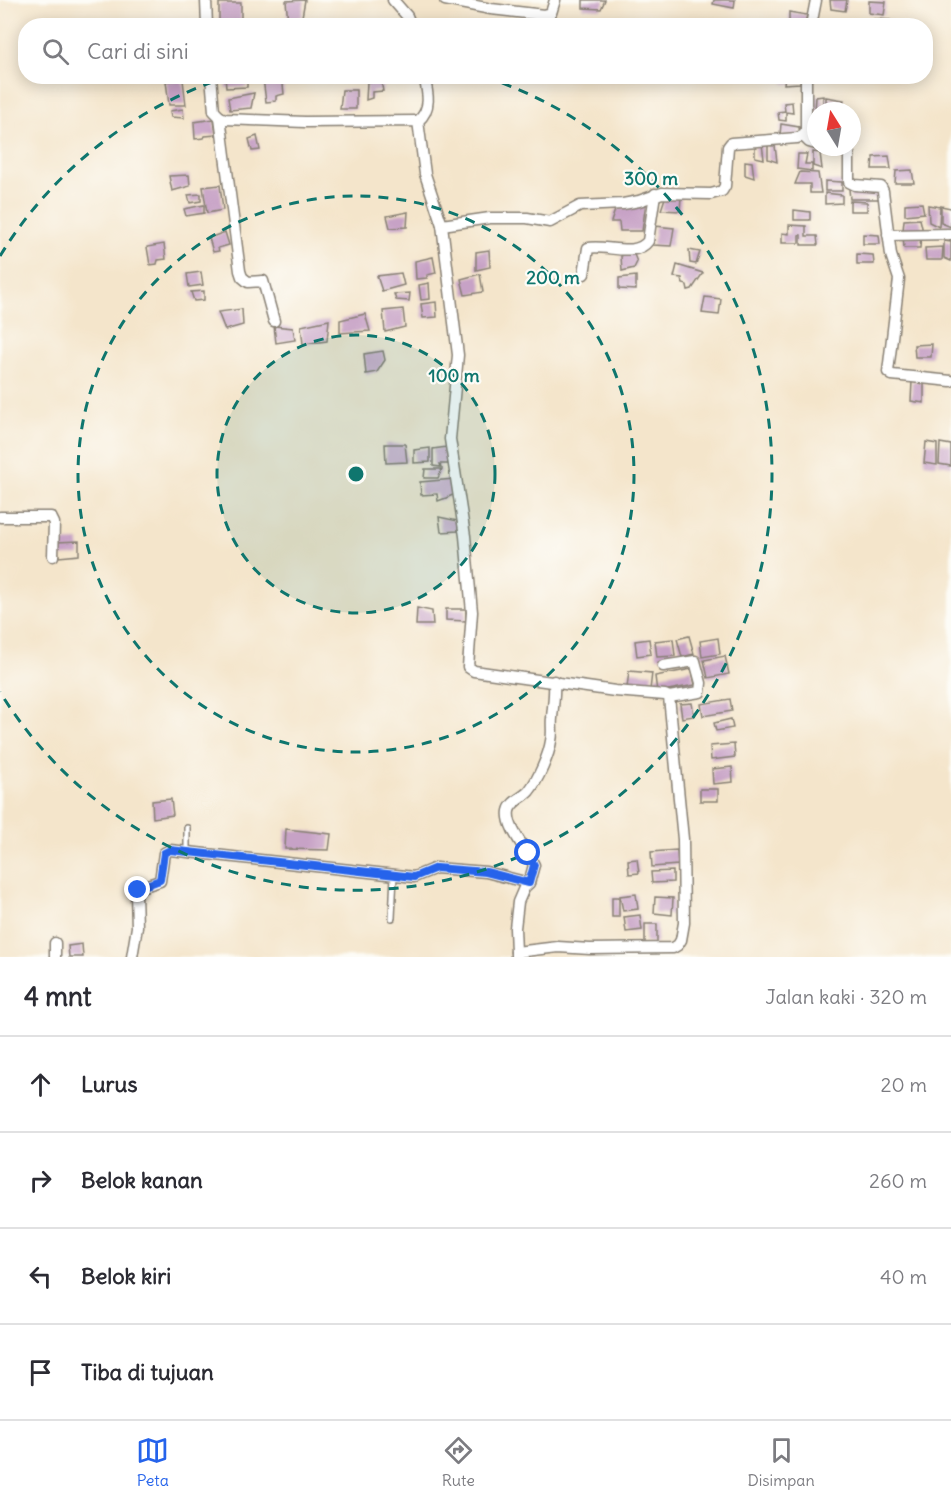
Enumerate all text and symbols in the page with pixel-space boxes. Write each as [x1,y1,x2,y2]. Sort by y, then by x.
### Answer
search box [18,18,933,84]
icon: search [39,35,72,68]
text: Cari di sini [87,37,189,65]
north arrow [807,102,861,156]
text: 300 m [624,167,678,190]
text: 200 m [526,266,580,289]
text: 100 m [429,364,480,387]
centre of rings [346,464,366,484]
route start [514,839,540,865]
route end [124,876,150,902]
text: 4 mnt [24,980,92,1013]
text: Jalan kaki · 320 m [765,984,927,1009]
icon: ahead [24,1068,57,1101]
text: Lurus [81,1070,137,1098]
text: 20 m [881,1072,927,1097]
icon: right [24,1164,57,1197]
text: Belok kanan [81,1166,203,1194]
text: 260 m [869,1168,927,1193]
icon: left [24,1260,57,1293]
text: Belok kiri [81,1262,171,1290]
text: 40 m [880,1264,927,1289]
icon: arrive [24,1356,57,1389]
text: Tiba di tujuan [81,1358,214,1386]
tab: Peta [136,1434,169,1490]
tab: Rute [442,1434,475,1490]
tab: Disimpan [747,1434,815,1490]

